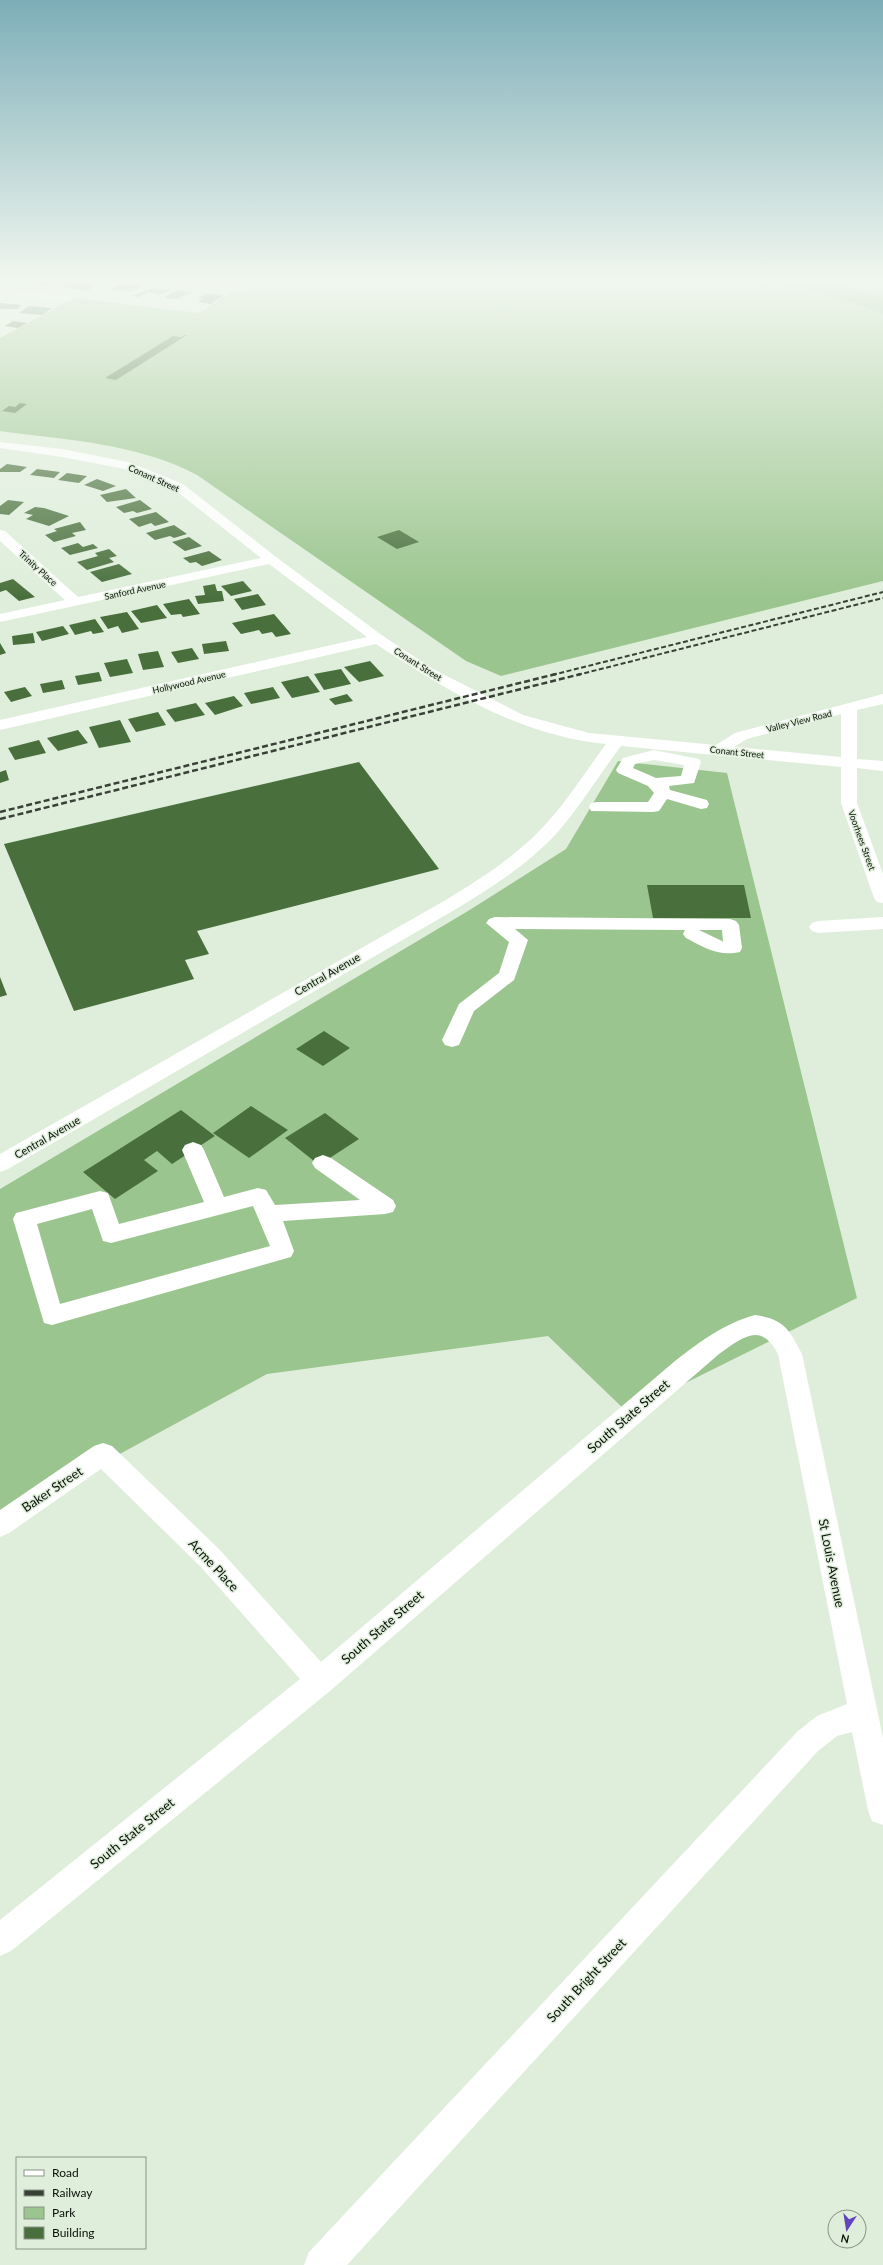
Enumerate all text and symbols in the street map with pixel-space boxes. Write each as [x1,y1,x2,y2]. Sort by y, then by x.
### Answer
street label: Conant Street [127,462,182,494]
street label: Trinity Place [17,548,60,588]
street label: Sanford Avenue [103,578,167,602]
street label: Conant Street [392,645,445,684]
street label: Hollywood Avenue [151,668,227,696]
street label: Valley View Road [765,708,833,734]
street label: Conant Street [709,744,766,760]
street label: Voorhees Street [846,808,878,872]
street label: Central Avenue [292,950,362,998]
street label: Central Avenue [12,1113,82,1161]
street label: South State Street [584,1376,673,1456]
street label: Baker Street [19,1463,86,1515]
street label: St Louis Avenue [816,1517,848,1609]
street label: Acme Place [186,1535,242,1595]
street label: South State Street [338,1587,427,1667]
street label: South State Street [87,1794,178,1872]
street label: South Bright Street [543,1934,629,2025]
legend [16,2157,146,2249]
text: Road [52,2165,79,2180]
text: Railway [52,2185,93,2200]
text: Park [52,2205,76,2220]
north arrow [827,2209,867,2249]
text: Building [52,2225,95,2240]
text: N [839,2232,850,2247]

